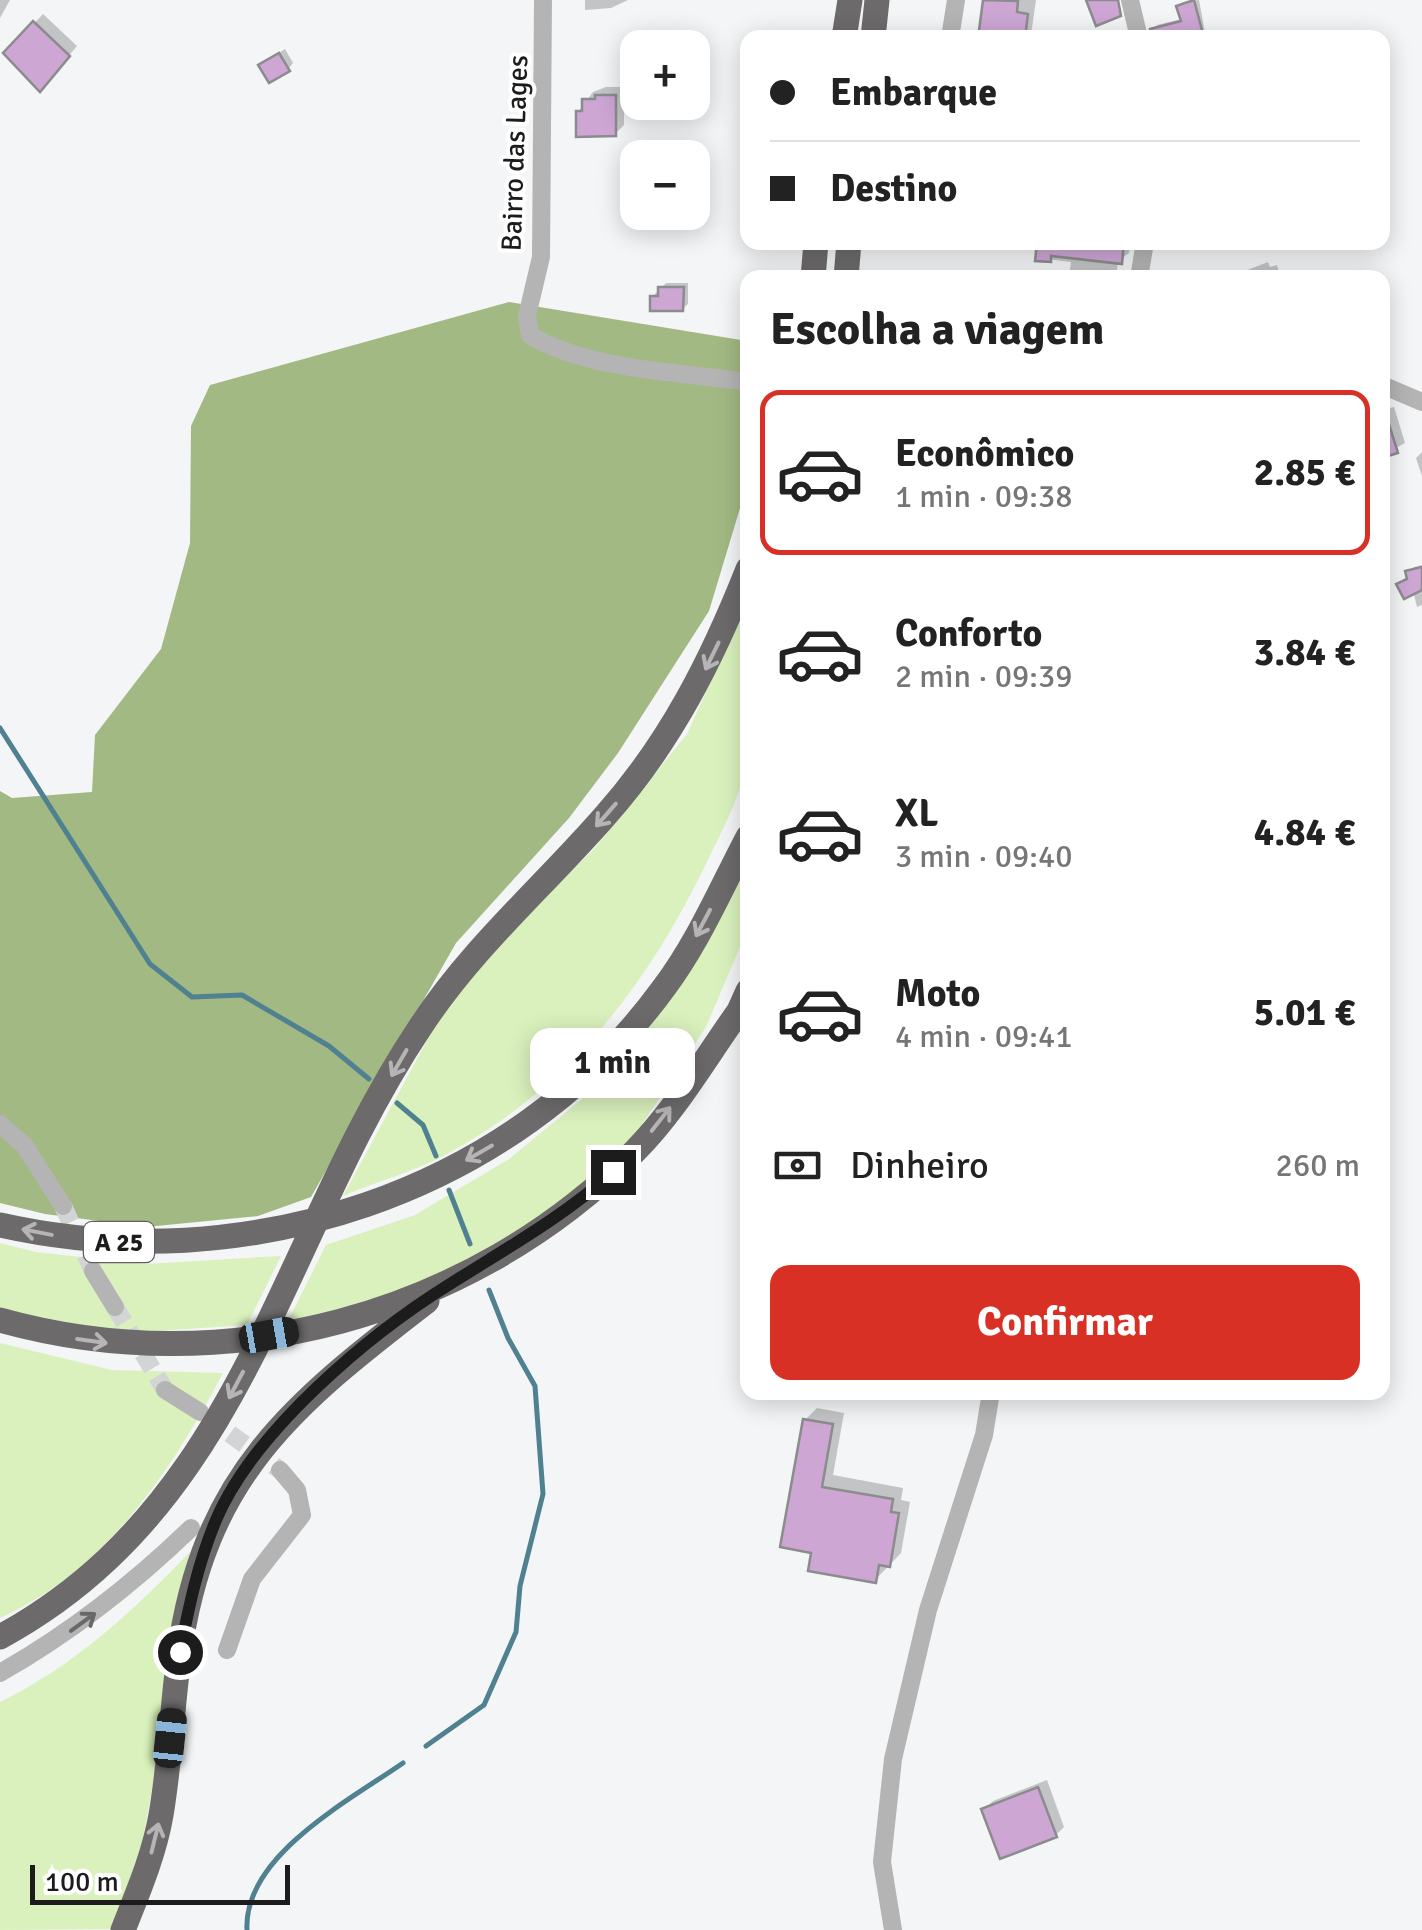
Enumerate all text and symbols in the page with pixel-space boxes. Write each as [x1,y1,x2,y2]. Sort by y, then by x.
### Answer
map controls [620,30,710,230]
button: + [620,30,710,120]
street label: Bairro das Lages [495,54,535,252]
text: Embarque [830,69,997,116]
button: − [620,140,710,230]
text: Destino [830,165,957,212]
text: Escolha a viagem [770,302,1104,357]
icon: car [775,428,865,518]
text: Econômico [895,430,1074,477]
text: 2.85 € [1254,449,1355,496]
text: 1 min · 09:38 [895,477,1073,516]
icon: car [775,608,865,698]
text: Conforto [895,610,1042,657]
text: 3.84 € [1254,629,1355,676]
one-way arrow [702,641,721,670]
text: 2 min · 09:39 [895,657,1073,696]
icon: car [775,788,865,878]
text: XL [895,790,938,837]
one-way arrow [595,801,617,827]
text: 4.84 € [1254,809,1355,856]
text: 3 min · 09:40 [895,837,1073,876]
one-way arrow [693,908,712,938]
icon: car [775,968,865,1058]
text: Moto [895,970,980,1017]
text: 5.01 € [1254,989,1355,1036]
text: 4 min · 09:41 [895,1017,1073,1056]
callout: 1 min [530,1027,696,1097]
text: 1 min [574,1043,651,1082]
one-way arrow [388,1048,408,1078]
one-way arrow [650,1106,671,1133]
icon: cash [770,1138,825,1193]
text: Dinheiro [850,1142,989,1189]
one-way arrow [465,1143,494,1163]
text: 260 m [1276,1146,1360,1185]
route end [591,1150,636,1195]
one-way arrow [21,1222,54,1241]
road number: A 25 [84,1222,154,1262]
button: Confirmar [770,1265,1360,1380]
car [237,1315,301,1355]
one-way arrow [76,1332,108,1350]
one-way arrow [226,1369,245,1399]
one-way arrow [69,1612,96,1633]
route start [158,1630,203,1675]
car [152,1707,188,1769]
one-way arrow [147,1823,165,1855]
scale bar [30,1860,290,1904]
text: 100 m [45,1865,119,1899]

